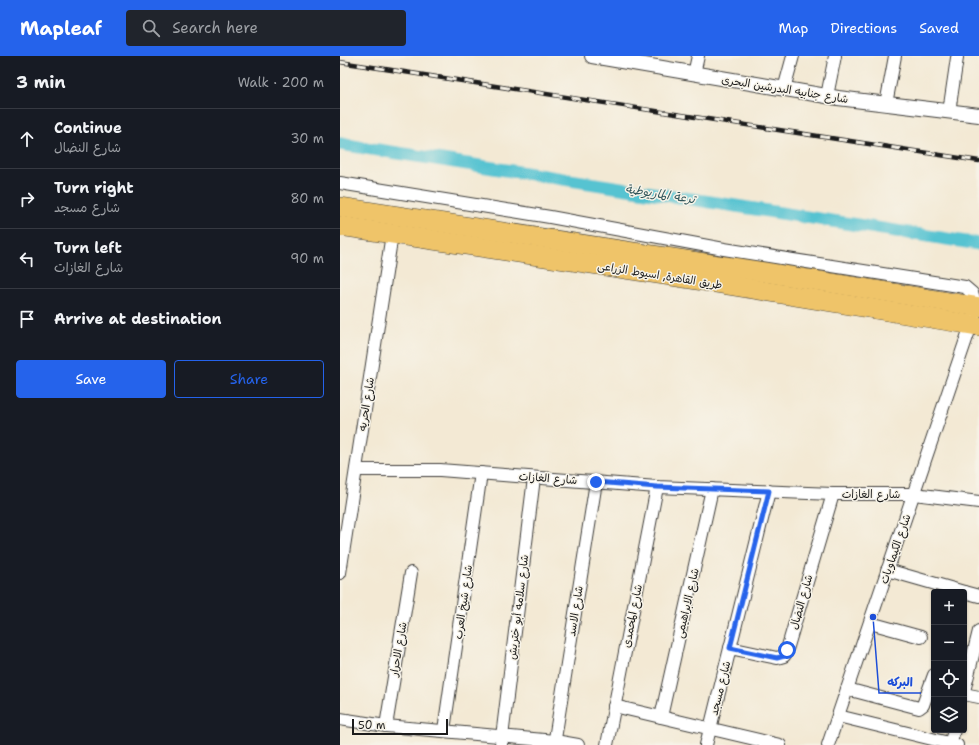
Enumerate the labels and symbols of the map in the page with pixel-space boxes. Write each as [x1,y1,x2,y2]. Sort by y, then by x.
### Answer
street label: شارع جنابيه البدرشين البحرى [720,72,849,108]
water label: ترعة الماريوطية [624,181,698,208]
street label: طريق القاهرة, اسيوط الزراعى [596,258,723,293]
street label: شارع الحريه [355,376,379,432]
street label: شارع الغازات [518,469,578,489]
route end [587,473,605,491]
street label: شارع الغازات [842,487,900,503]
street label: شارع الكيماويات [876,512,915,586]
street label: شارع سلامه أبو ختريش [505,554,533,661]
street label: شارع شيخ العرب [451,564,477,641]
street label: شارع الابراهيمى [672,567,704,640]
street label: شارع النضال [786,573,817,632]
street label: شارع المحمدى [619,583,647,649]
street label: شارع الاسد [564,585,588,638]
street label: شارع الاحرار [386,621,412,679]
route start [778,641,796,659]
street label: شارع مسجد [706,659,735,717]
callout: البركه [879,669,921,693]
text: البركه [887,674,913,690]
scale bar [352,717,448,736]

